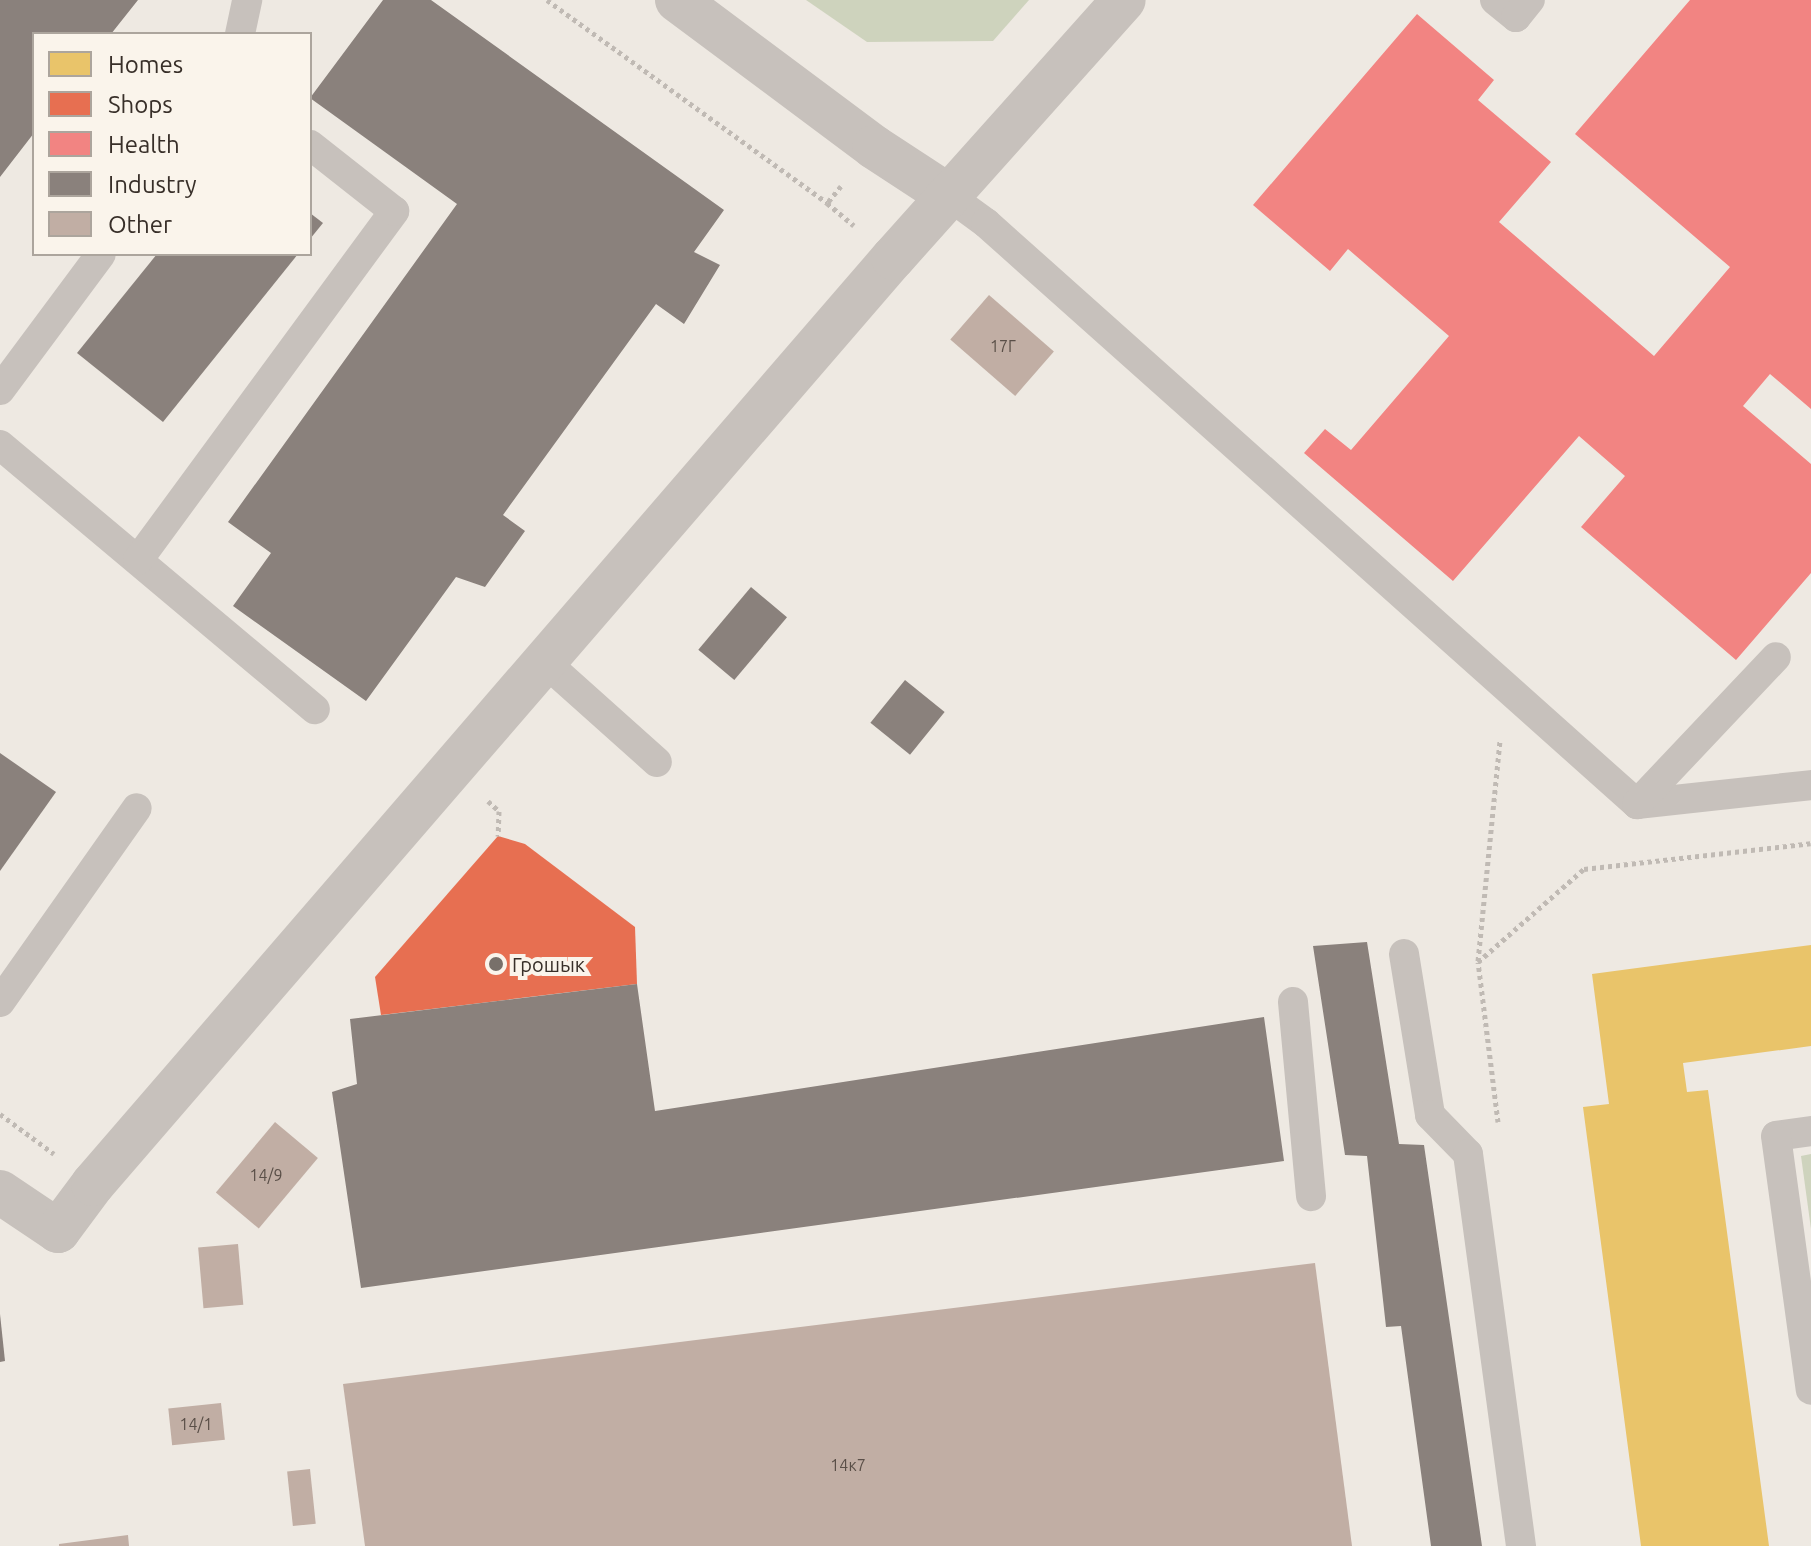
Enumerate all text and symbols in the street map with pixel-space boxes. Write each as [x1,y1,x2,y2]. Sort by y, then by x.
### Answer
legend [32,32,312,256]
text: Homes [108,51,183,78]
text: Shops [108,91,173,118]
text: Health [108,131,180,158]
text: Industry [108,171,197,198]
text: Other [108,211,172,238]
house number: 17Г [990,336,1016,356]
place label: Грошык [512,952,585,976]
marker: Грошык [487,955,505,973]
house number: 14/9 [250,1165,282,1185]
house number: 14/1 [180,1414,212,1434]
house number: 14к7 [830,1455,866,1475]

